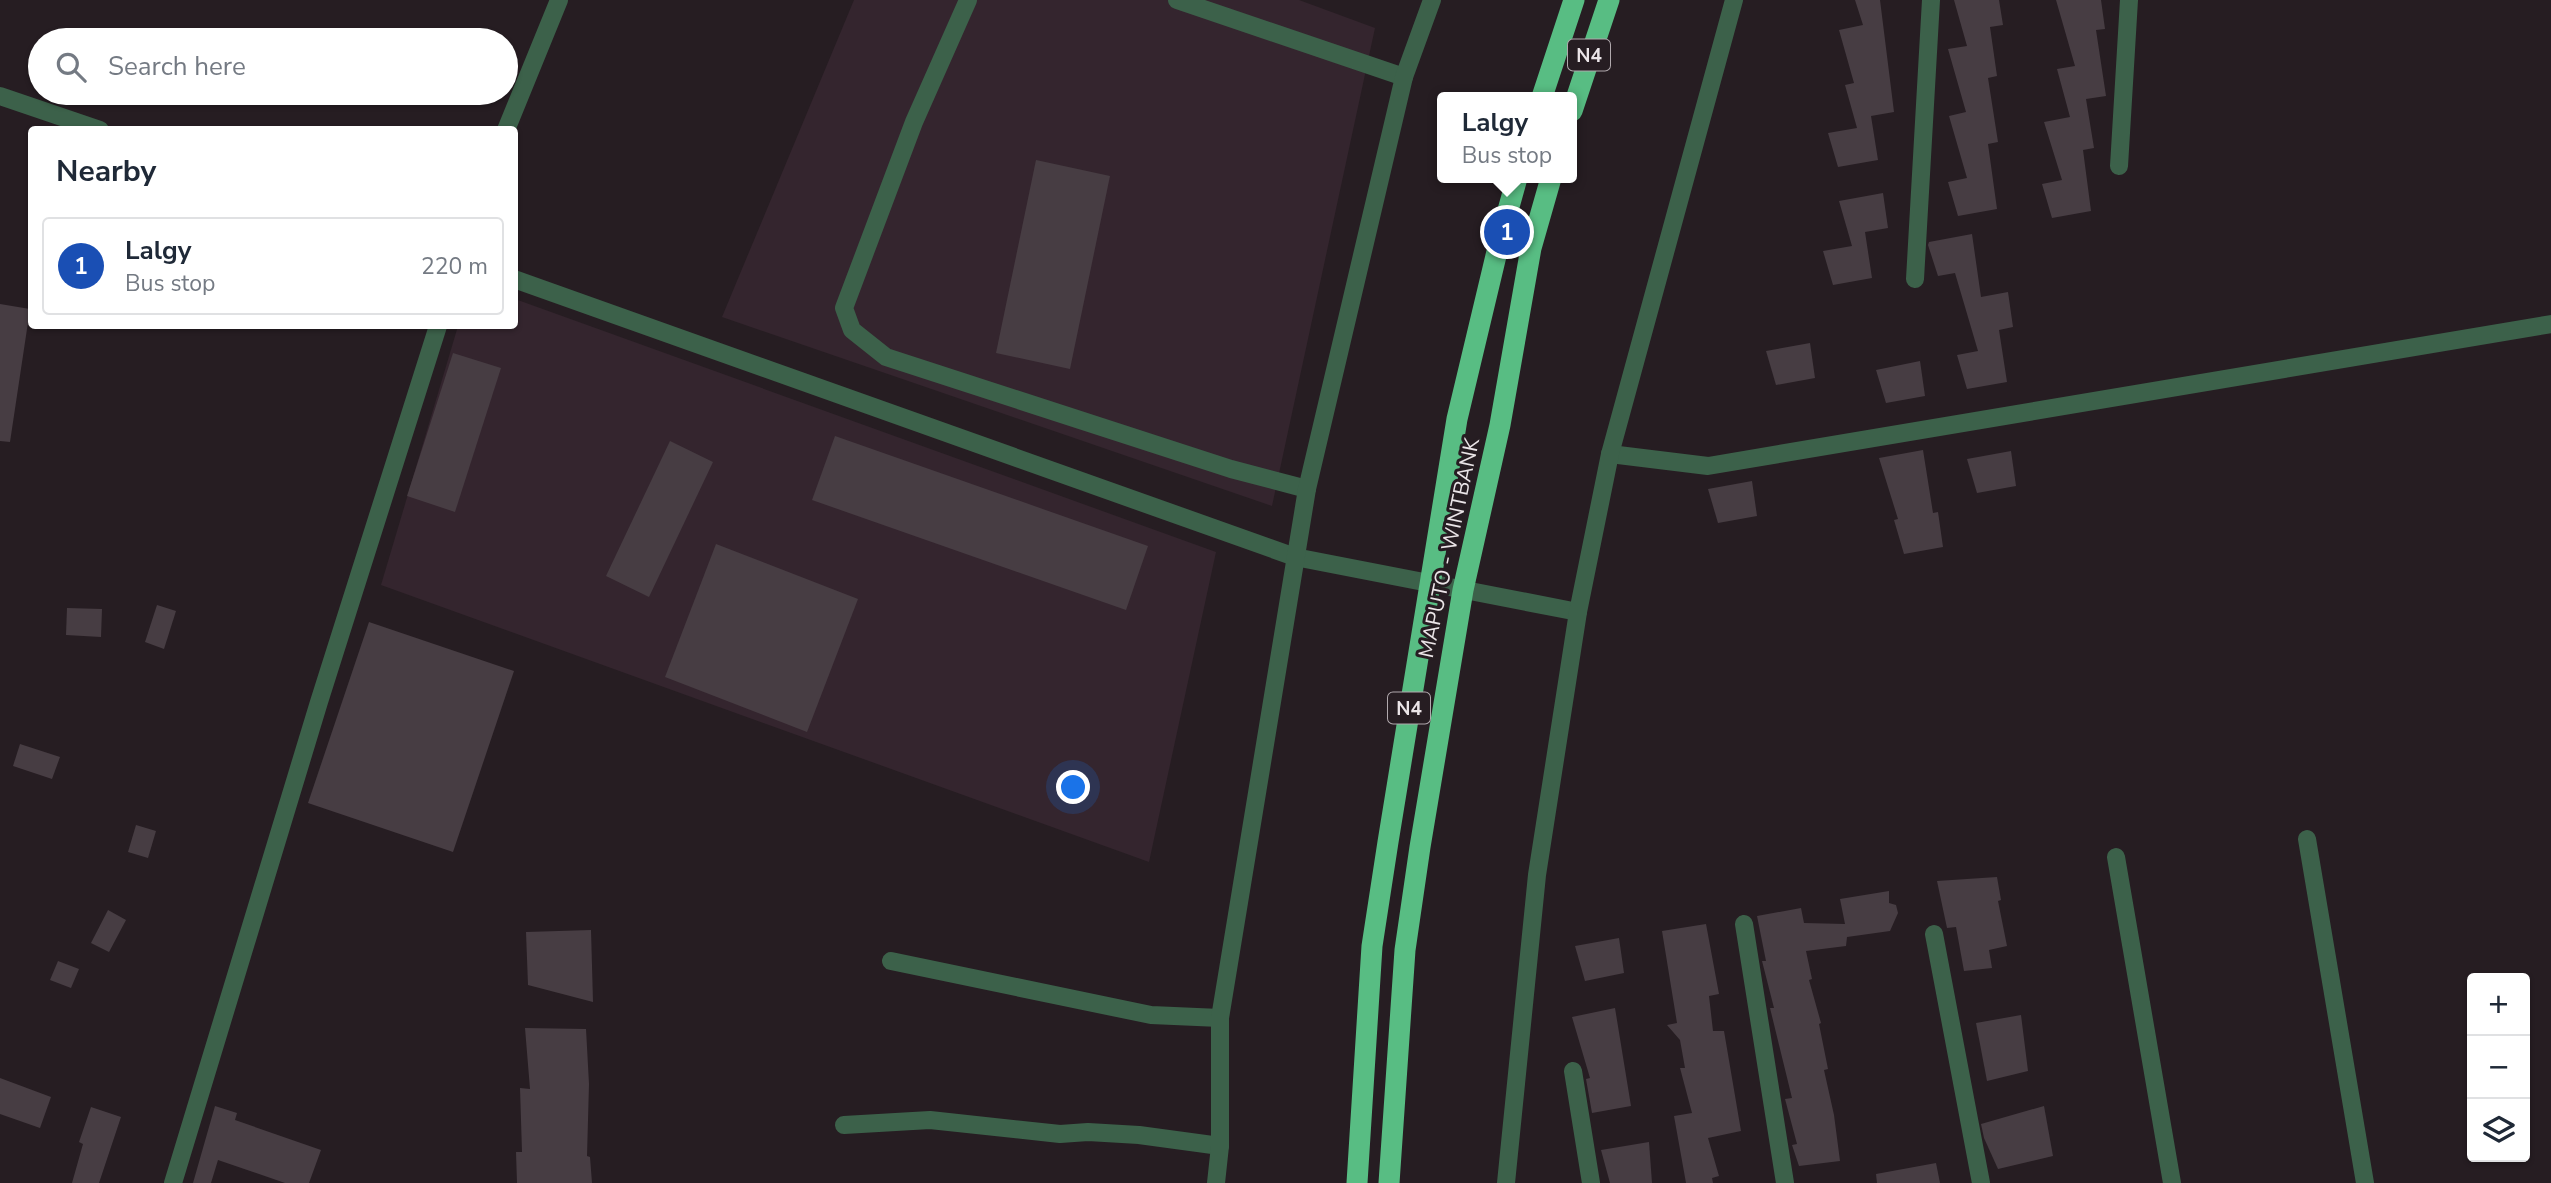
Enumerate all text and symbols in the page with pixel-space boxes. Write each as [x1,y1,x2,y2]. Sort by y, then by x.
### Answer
search box [28,28,518,105]
road number: N4 [1568,40,1610,70]
icon: search [52,48,90,86]
text: Search here [108,49,246,84]
popup [1437,92,1577,183]
text: Lalgy [1462,105,1528,140]
text: Bus stop [1462,140,1552,171]
text: Nearby [56,151,156,192]
pin: 1 [1484,206,1530,258]
text: Lalgy [125,233,191,268]
text: 1 [74,251,88,282]
text: 220 m [421,251,488,282]
text: Bus stop [125,268,216,299]
street label: MAPUTO - WINTBANK [1412,435,1486,660]
road number: N4 [1388,692,1430,723]
your location [1056,770,1090,804]
map controls [2467,973,2530,1162]
button: + [2467,973,2530,1036]
button: − [2467,1036,2530,1099]
button: layers [2467,1099,2530,1162]

